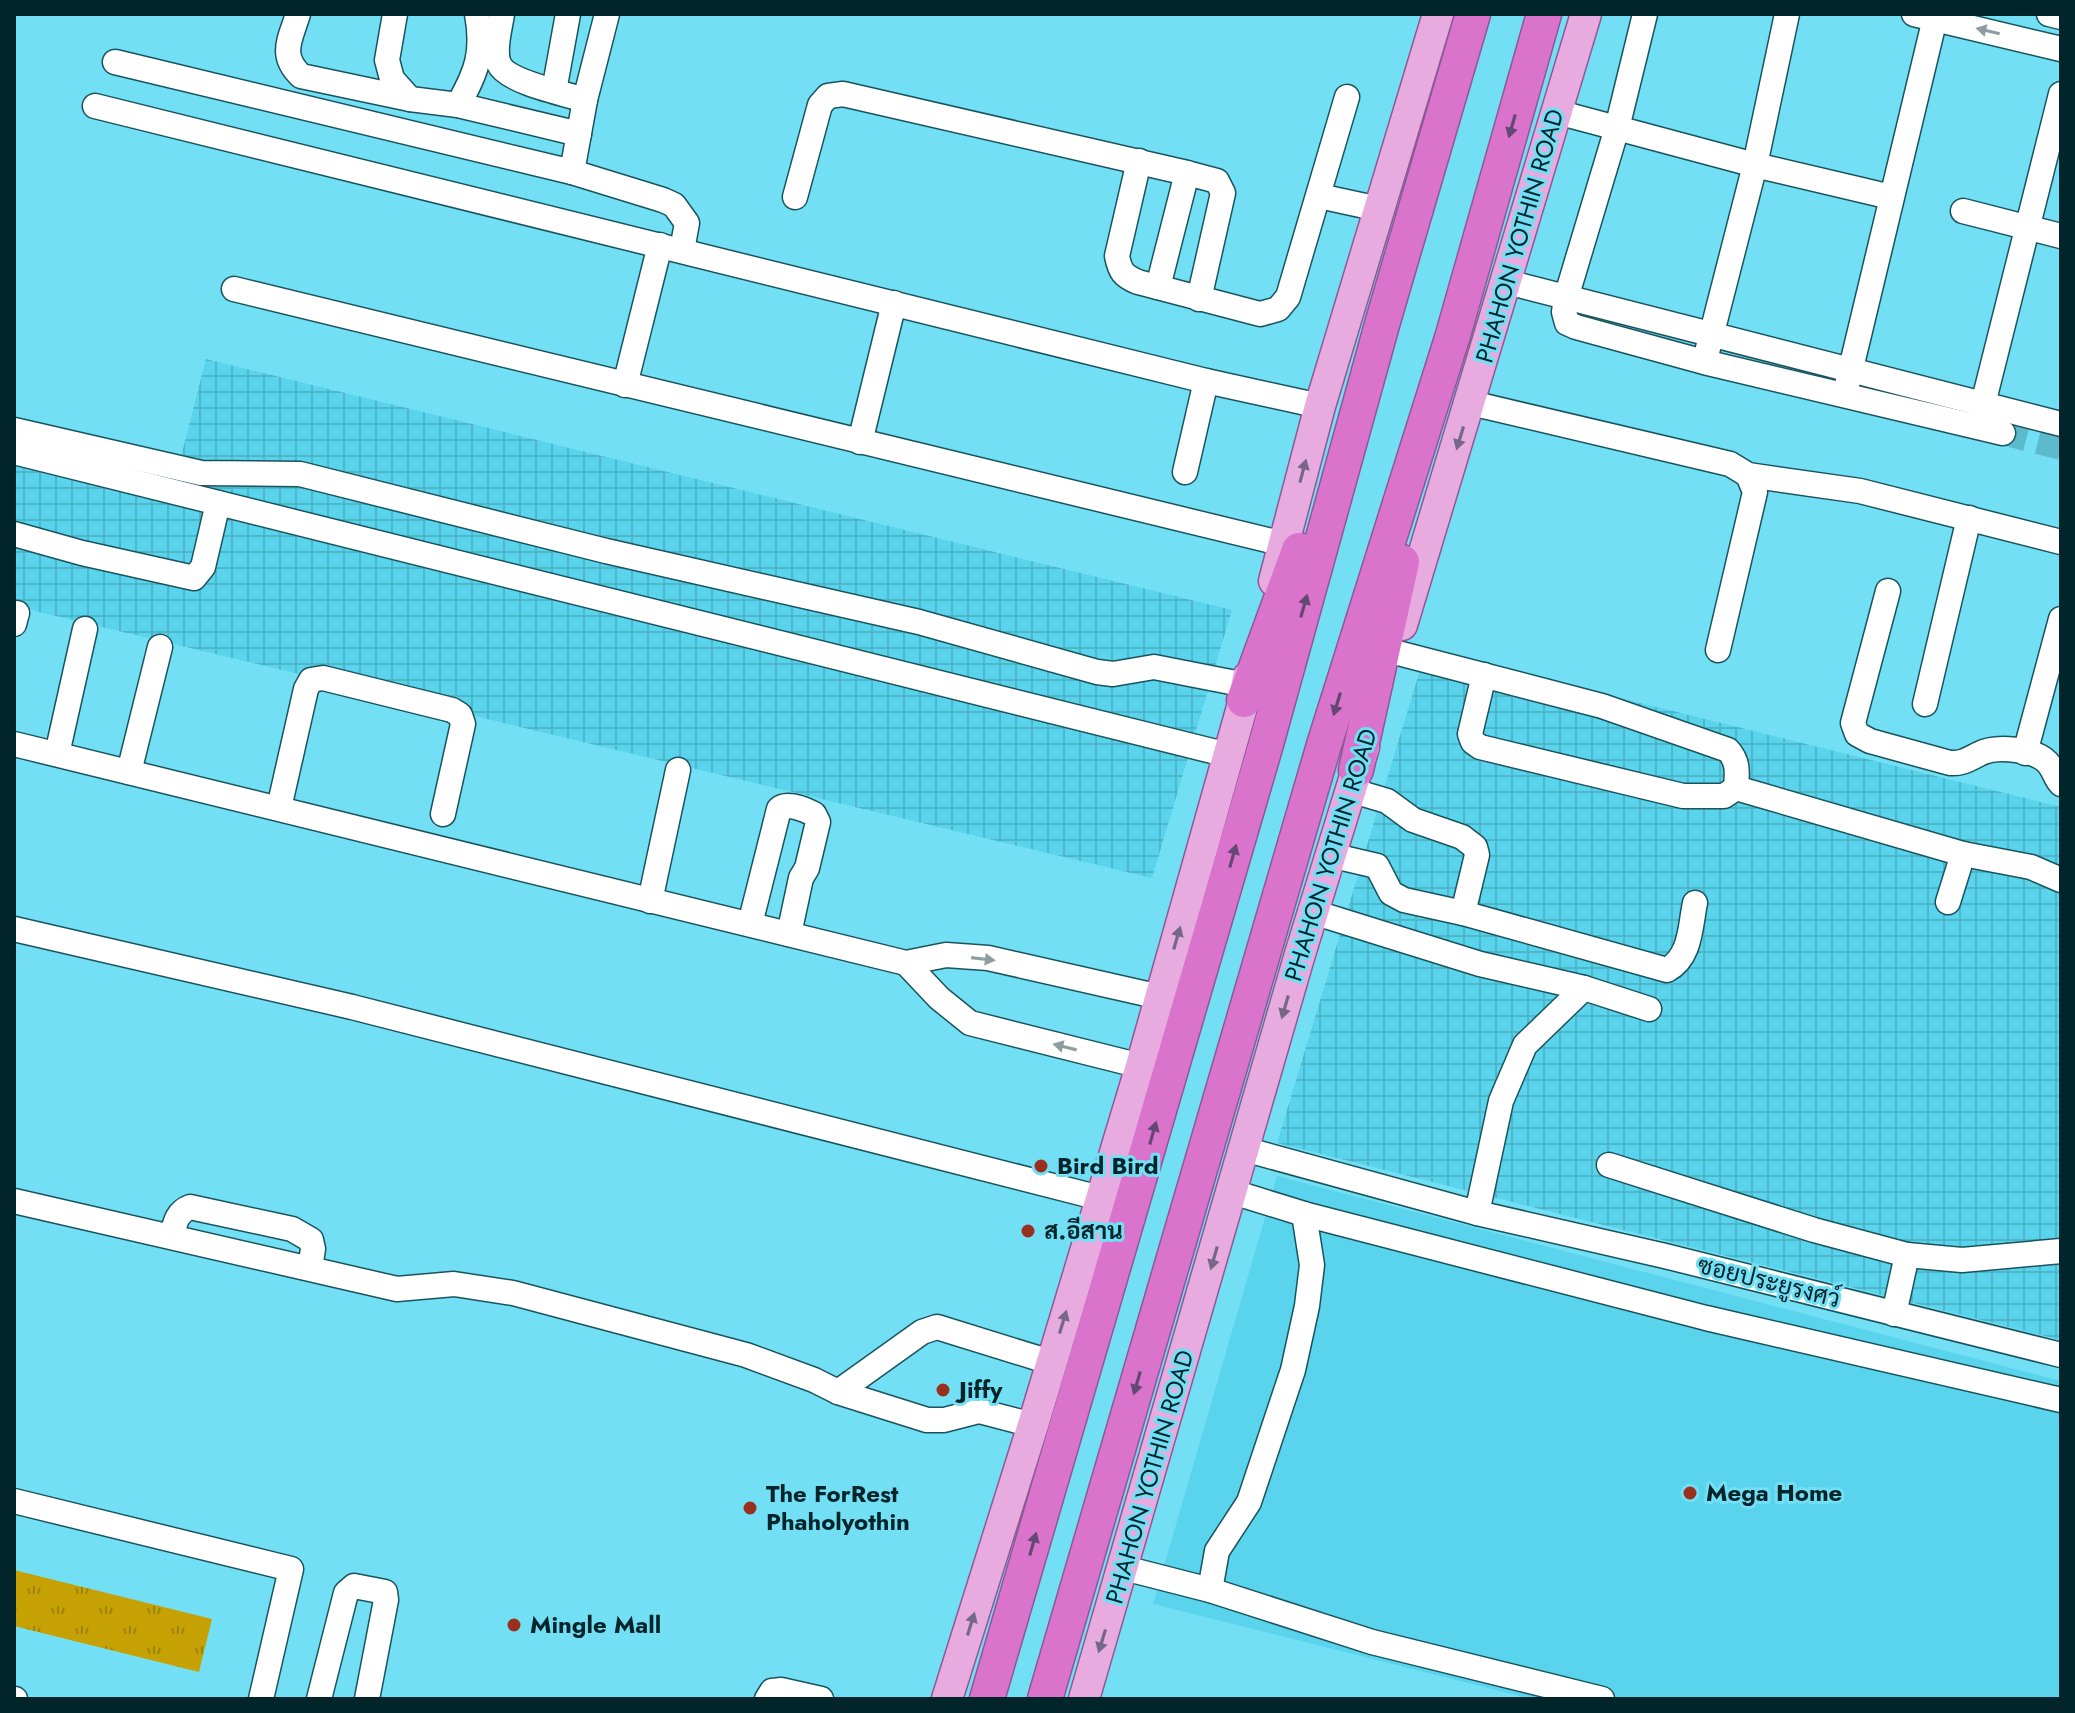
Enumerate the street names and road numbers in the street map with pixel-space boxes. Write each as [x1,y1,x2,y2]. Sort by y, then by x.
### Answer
street label: PHAHON YOTHIN ROAD [1467,105,1573,367]
street label: PHAHON YOTHIN ROAD [1275,724,1386,985]
street label: ซอยประยูรงศว์ [1694,1247,1844,1316]
street label: PHAHON YOTHIN ROAD [1097,1346,1203,1608]

